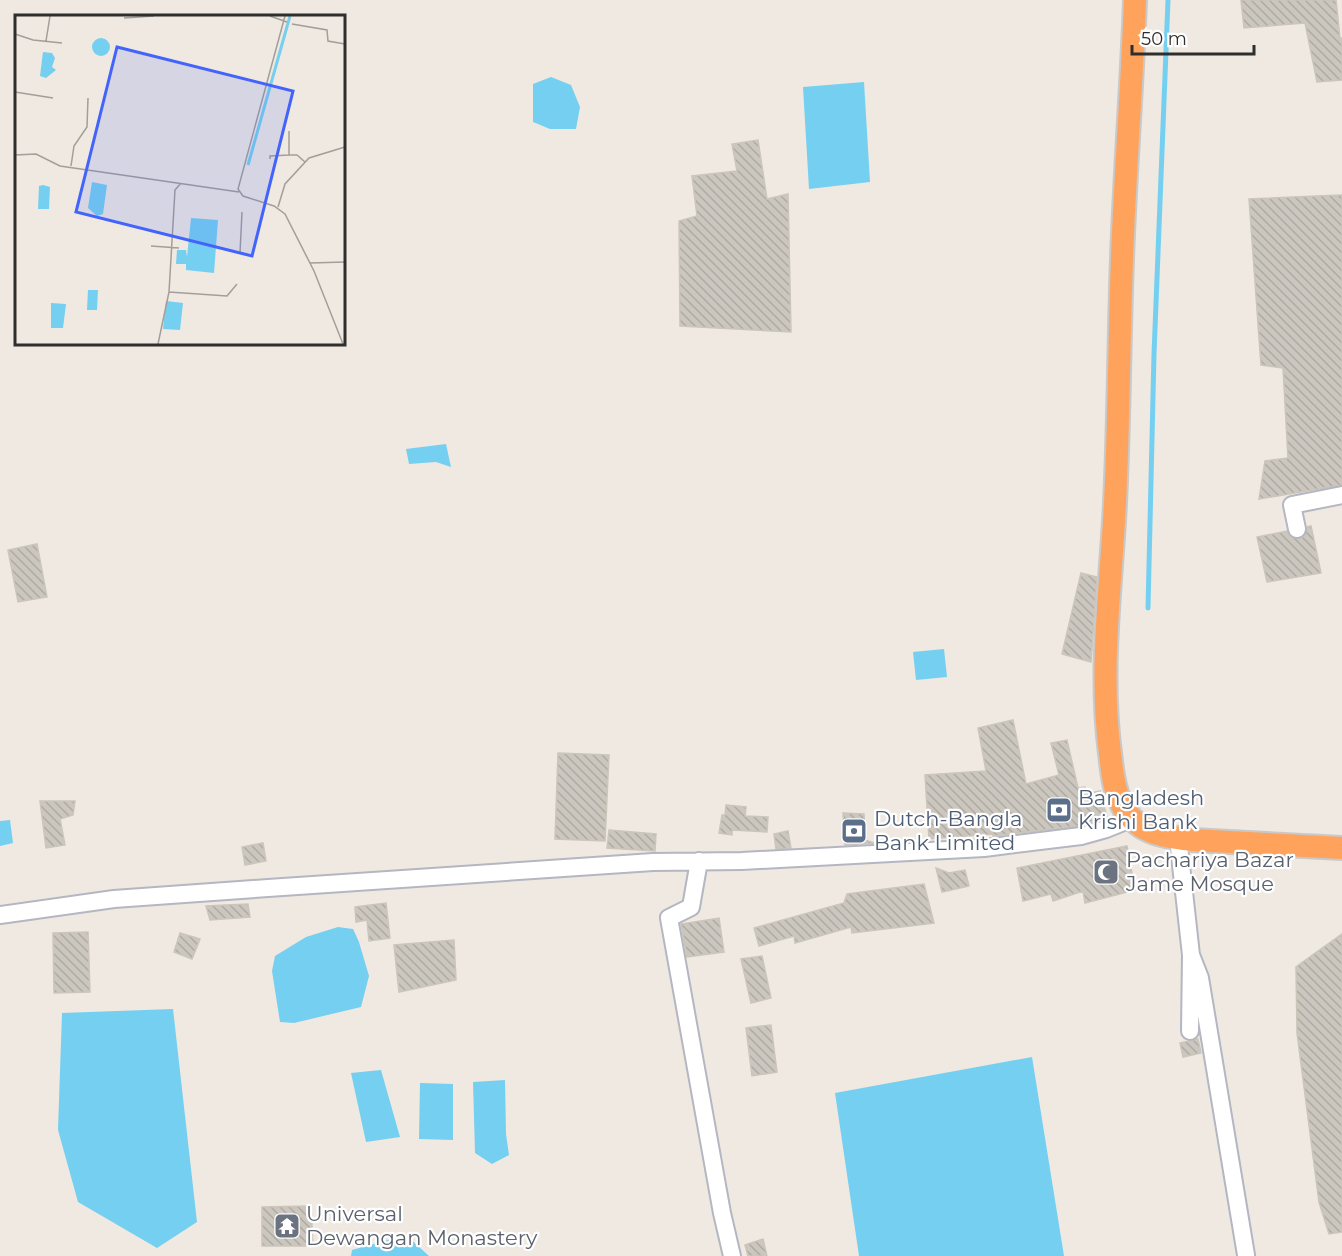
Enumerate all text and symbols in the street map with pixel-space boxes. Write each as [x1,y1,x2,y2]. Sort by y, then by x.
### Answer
inset map [15,15,345,345]
scale bar [1132,18,1254,56]
text: 50 m [1141,28,1187,50]
place label: Bangladesh Krishi Bank [1078,785,1204,834]
bank icon: Bangladesh Krishi Bank [1044,795,1074,825]
place label: Dutch-Bangla Bank Limited [874,806,1022,855]
bank icon: Dutch-Bangla Bank Limited [839,816,869,846]
place label: Pachariya Bazar Jame Mosque [1125,847,1294,896]
mosque icon: Pachariya Bazar Jame Mosque [1091,857,1121,887]
place label: Universal Dewangan Monastery [306,1201,538,1250]
temple icon: Universal Dewangan Monastery [272,1211,302,1241]

